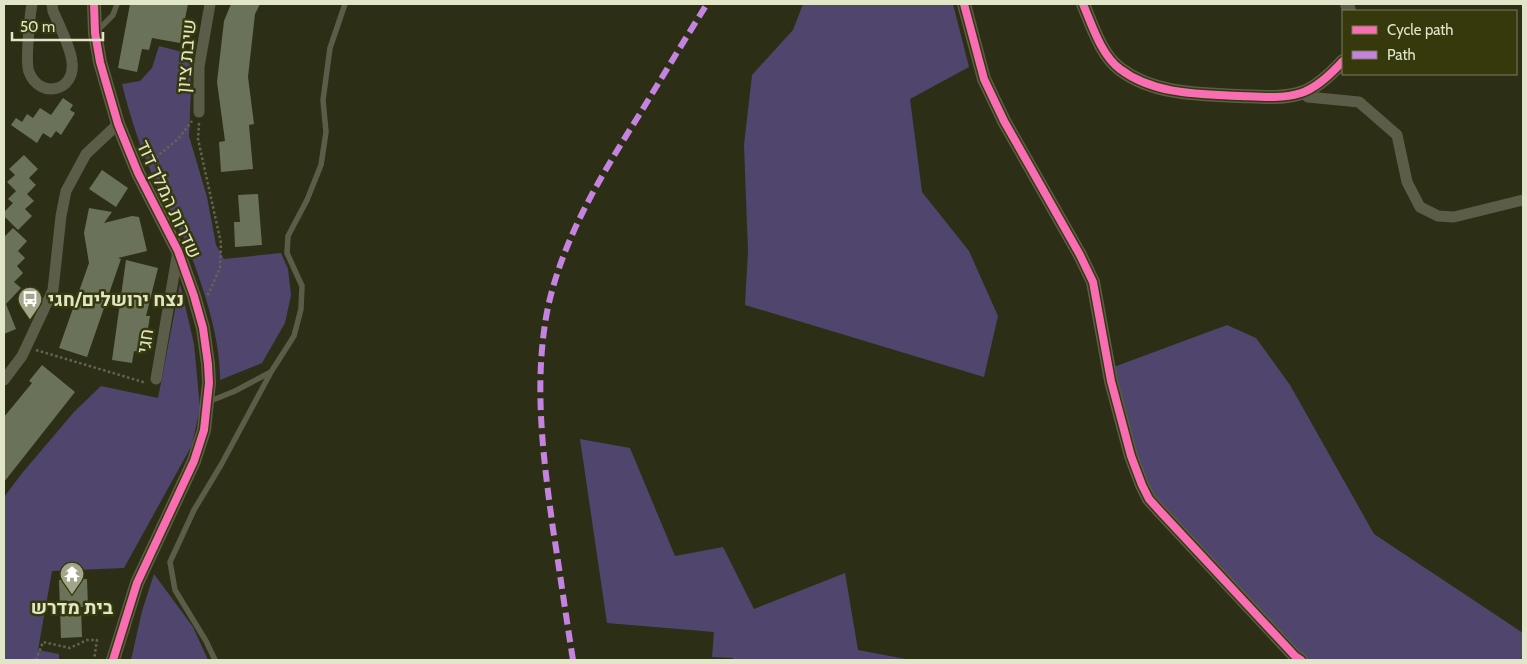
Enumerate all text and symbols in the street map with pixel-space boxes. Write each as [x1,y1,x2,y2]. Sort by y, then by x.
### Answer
scale bar [12,10,104,42]
legend [1342,10,1517,75]
text: 50 m [20,18,55,36]
street label: שיבת ציון [171,18,201,94]
text: Cycle path [1387,21,1453,39]
text: Path [1387,46,1416,64]
street label: שדרות המלך דוד [132,136,206,262]
bus stop icon: נצח ירושלים/חגי [17,286,43,320]
place label: נצח ירושלים/חגי [48,288,184,311]
street label: חגי [132,327,158,355]
temple icon: בית מדרש [59,561,85,595]
place label: בית מדרש [31,596,114,619]

